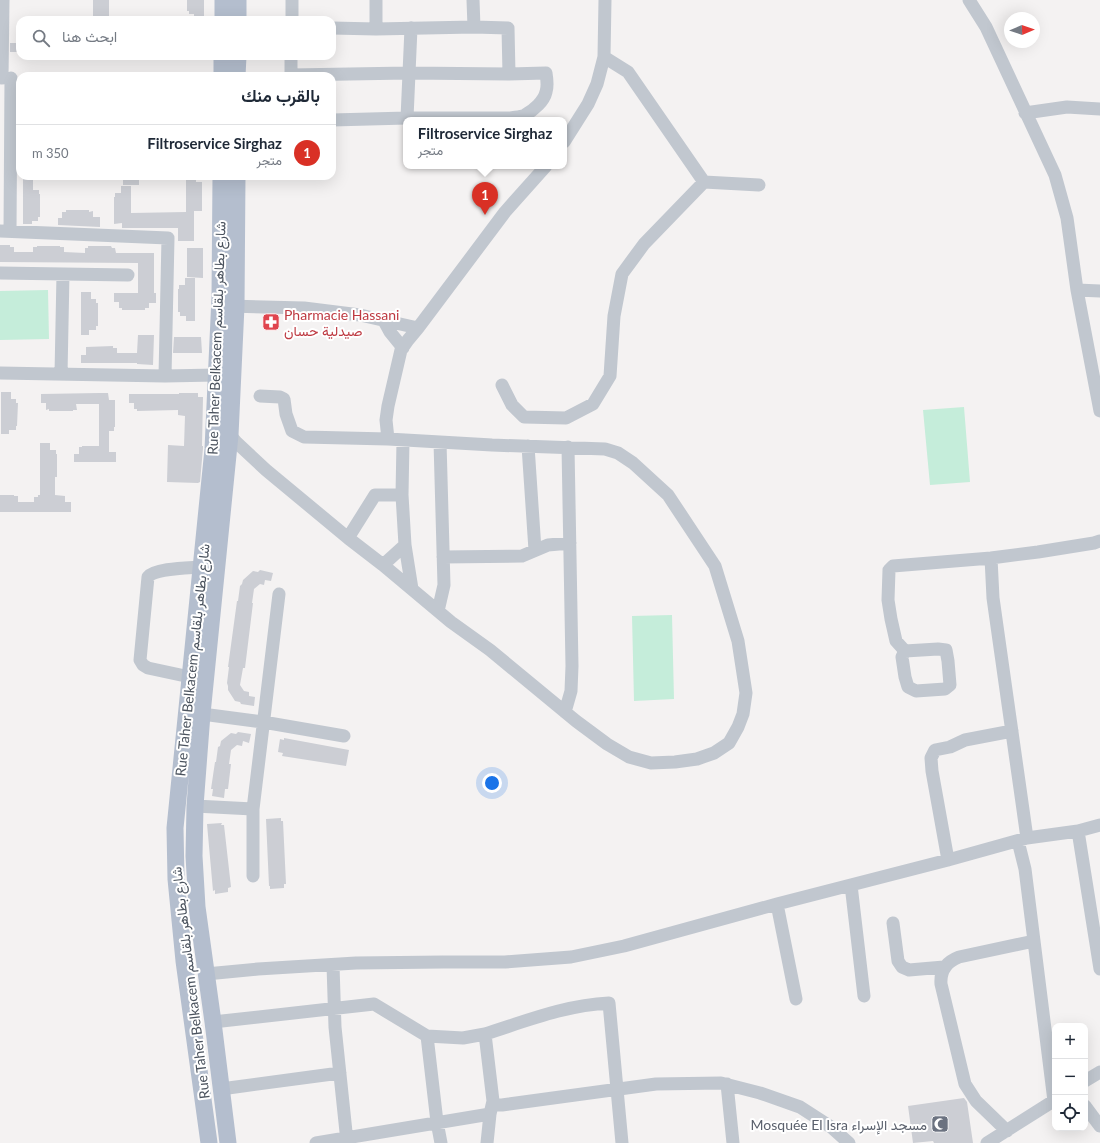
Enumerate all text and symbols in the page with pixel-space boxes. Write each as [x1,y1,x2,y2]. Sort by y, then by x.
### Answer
north arrow [1004,12,1040,48]
search box [16,16,336,60]
icon: search [30,27,52,49]
text: ابحث هنا [62,27,117,45]
text: بالقرب منك [241,85,320,106]
popup [403,117,567,169]
text: Filtroservice Sirghaz [418,124,552,142]
text: Filtroservice Sirghaz [147,134,282,152]
text: متجر [418,142,443,158]
text: 350 m [32,145,69,161]
text: 1 [303,145,311,161]
text: متجر [257,152,282,168]
pin: 1 [472,182,498,215]
street label: Rue Taher Belkacem شارع بطاهر بلقاسم [203,221,232,455]
place label: Pharmacie Hassani صيدلية حسان [284,306,399,340]
pharmacy icon: Pharmacie Hassani صيدلية حسان [261,312,281,332]
street label: Rue Taher Belkacem شارع بطاهر بلقاسم [171,543,216,777]
your location [482,773,502,793]
street label: Rue Taher Belkacem شارع بطاهر بلقاسم [167,866,216,1100]
map controls [1052,1023,1088,1131]
button: + [1052,1023,1088,1059]
button: − [1052,1059,1088,1095]
button: locate [1052,1095,1088,1131]
mosque icon: Mosquée El Isra مسجد الإسراء [930,1114,950,1134]
place label: Mosquée El Isra مسجد الإسراء [751,1116,927,1135]

